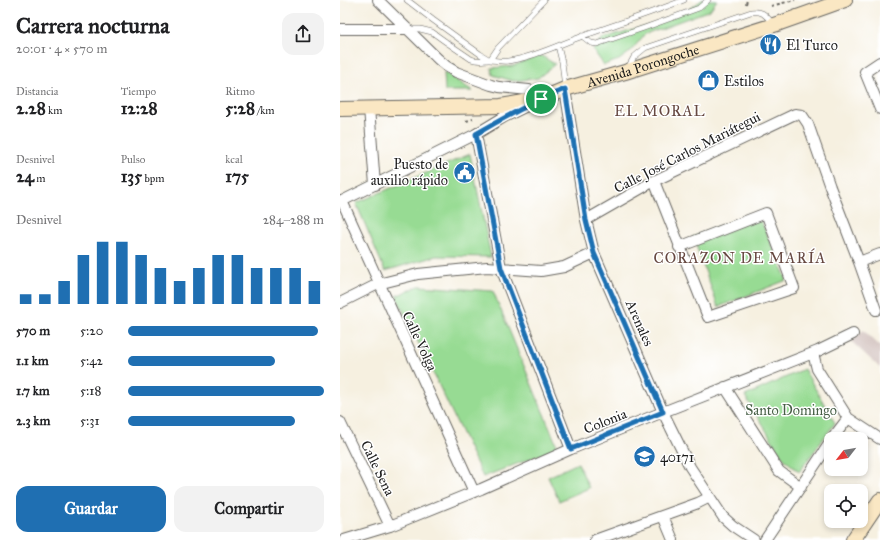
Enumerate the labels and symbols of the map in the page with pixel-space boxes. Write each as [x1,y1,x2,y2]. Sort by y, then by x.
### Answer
restaurant icon: El Turco [757,32,783,58]
place label: El Turco [786,37,838,54]
street label: Avenida Porongoche [584,41,702,92]
shop icon: Estilos [696,68,722,94]
place label: Estilos [724,73,764,90]
pin [524,82,558,116]
district label: EL MORAL [614,102,706,120]
street label: Calle José Carlos Mariátegui [611,108,764,198]
place label: Puesto de auxilio rápido [371,156,448,189]
public building icon: Puesto de auxilio rápido [451,159,477,185]
district label: CORAZON DE MARÍA [654,248,826,267]
street label: Arenales [621,297,657,349]
street label: Calle Volga [398,309,441,374]
park label: Santo Domingo [745,402,837,419]
street label: Colonia [581,405,629,438]
north arrow [824,432,868,476]
street label: Calle Sena [357,438,398,499]
school or university icon: 40171 [631,444,657,470]
place label: 40171 [660,449,695,466]

